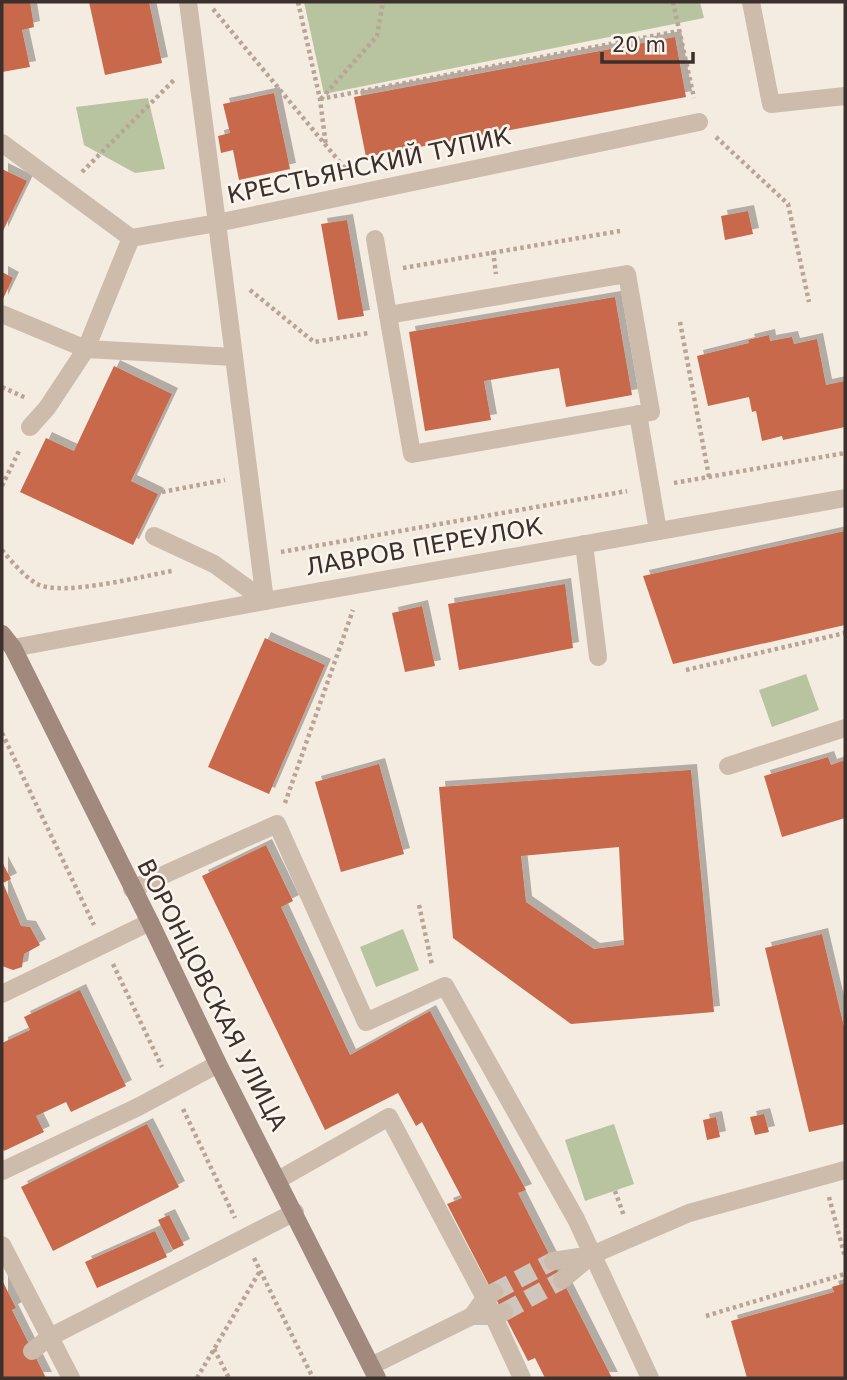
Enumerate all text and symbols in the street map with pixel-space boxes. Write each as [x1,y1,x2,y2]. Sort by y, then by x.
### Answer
scale bar [602,21,693,65]
text: 20 m [612,33,666,57]
street label: КРЕСТЬЯНСКИЙ ТУПИК [225,121,513,210]
street label: ЛАВРОВ ПЕРЕУЛОК [303,512,545,582]
street label: ВОРОНЦОВСКАЯ УЛИЦА [131,855,293,1136]

